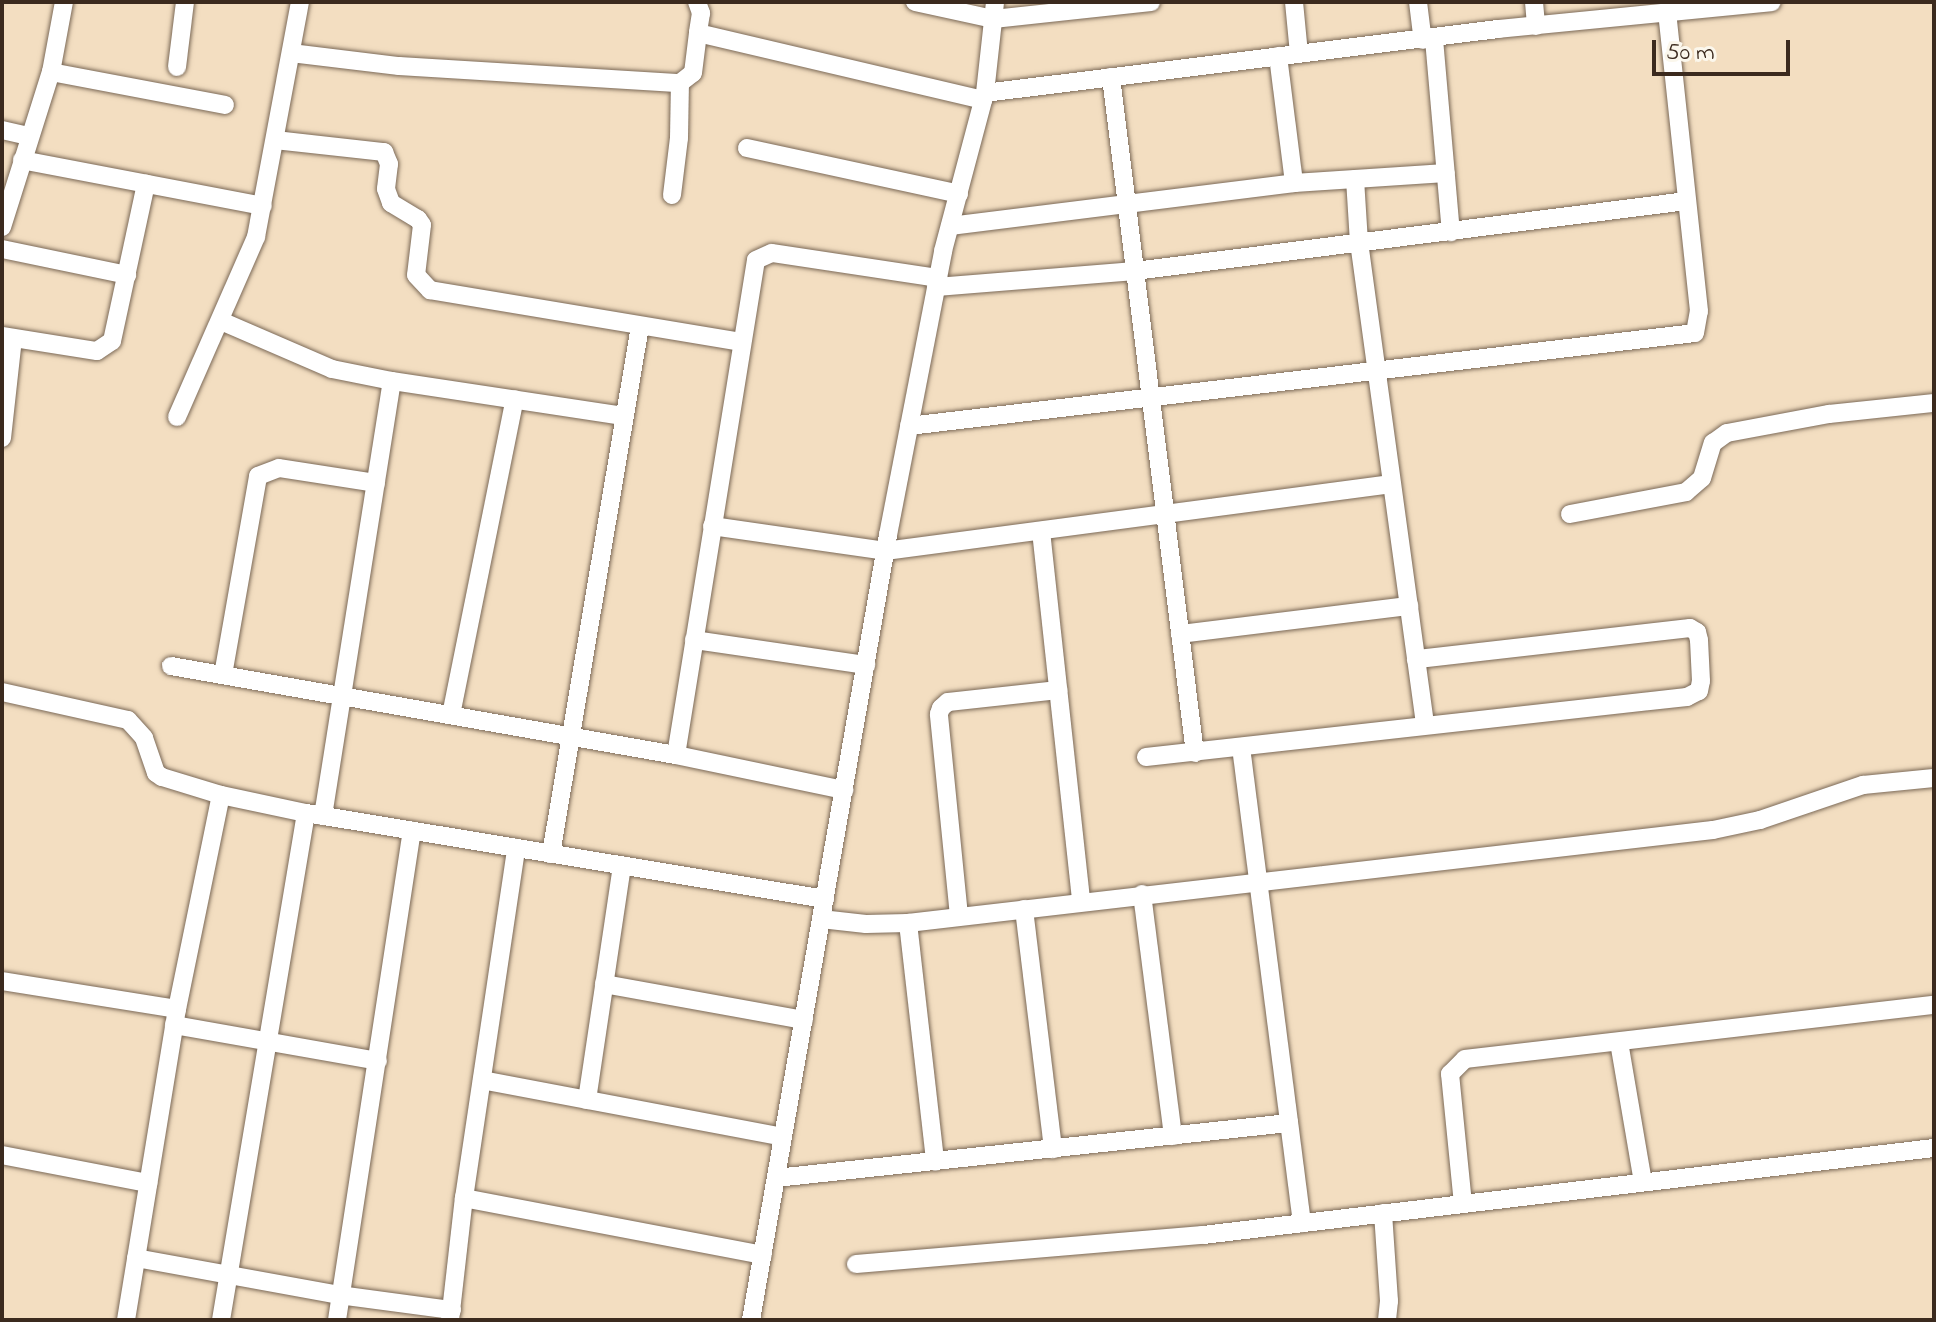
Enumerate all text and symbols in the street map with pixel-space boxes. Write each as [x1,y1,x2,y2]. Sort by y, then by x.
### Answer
scale bar [1656,24,1794,74]
text: 50 m [1666,36,1715,71]

